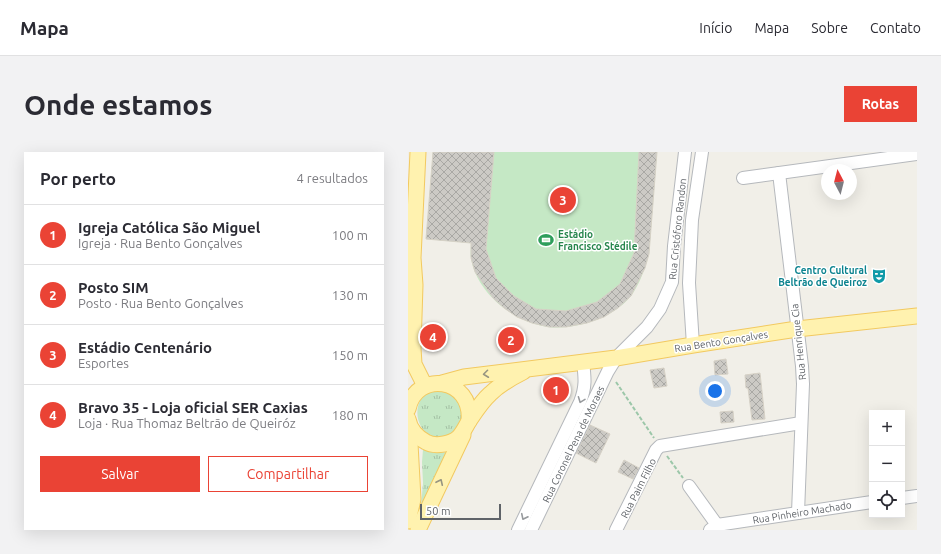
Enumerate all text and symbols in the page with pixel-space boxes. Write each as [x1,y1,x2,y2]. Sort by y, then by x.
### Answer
text: Mapa [20,17,69,39]
text: Início [699,20,732,36]
text: Mapa [754,20,789,36]
text: Sobre [811,20,848,36]
text: Contato [870,20,921,36]
button: Rotas [844,86,917,122]
text: Onde estamos [24,89,212,120]
north arrow [821,164,857,200]
text: Por perto [40,169,116,188]
text: 4 resultados [297,171,368,185]
street label: Rua Cristóforo Randon [667,178,688,280]
pin: 3 [550,185,576,215]
text: Igreja Católica São Miguel [78,219,260,236]
text: 1 [49,228,57,242]
text: 100 m [332,228,368,242]
place label: Estádio Francisco Stédile [558,229,638,252]
sports icon: Estádio Francisco Stédile [537,231,555,249]
text: Igreja · Rua Bento Gonçalves [78,236,242,250]
place label: Centro Cultural Beltrão de Queiroz [778,265,867,288]
theatre icon: Centro Cultural Beltrão de Queiroz [870,267,888,285]
text: Posto SIM [78,279,149,296]
text: 2 [49,288,57,302]
text: 130 m [332,288,368,302]
text: Posto · Rua Bento Gonçalves [78,296,243,310]
street label: Rua Henrique Cia [789,303,808,381]
pin: 4 [420,322,446,352]
pin: 2 [498,325,524,355]
street label: Rua Bento Gonçalves [674,329,768,354]
text: Estádio Centenário [78,339,212,356]
text: 3 [49,348,57,362]
text: 150 m [332,348,368,362]
text: Esportes [78,356,129,370]
one-way arrow [483,369,489,378]
pin: 1 [543,375,569,405]
your location [705,381,725,401]
street label: Rua Coronel Pena de Moraes [540,384,607,504]
one-way arrow [577,396,585,403]
text: Bravo 35 - Loja oficial SER Caxias [78,399,308,416]
text: 4 [49,408,57,422]
text: 180 m [332,408,368,422]
map controls [869,410,905,518]
button: + [869,410,905,446]
text: Loja · Rua Thomaz Beltrão de Queiróz [78,416,296,430]
button: − [869,446,905,482]
button: Salvar [40,456,200,492]
button: Compartilhar [208,456,368,492]
street label: Rua Paim Filho [619,456,658,520]
one-way arrow [435,479,443,486]
button: locate [869,482,905,518]
street label: Rua Pinheiro Machado [752,499,853,526]
scale bar [420,502,501,521]
text: 50 m [426,505,450,517]
one-way arrow [521,513,529,520]

